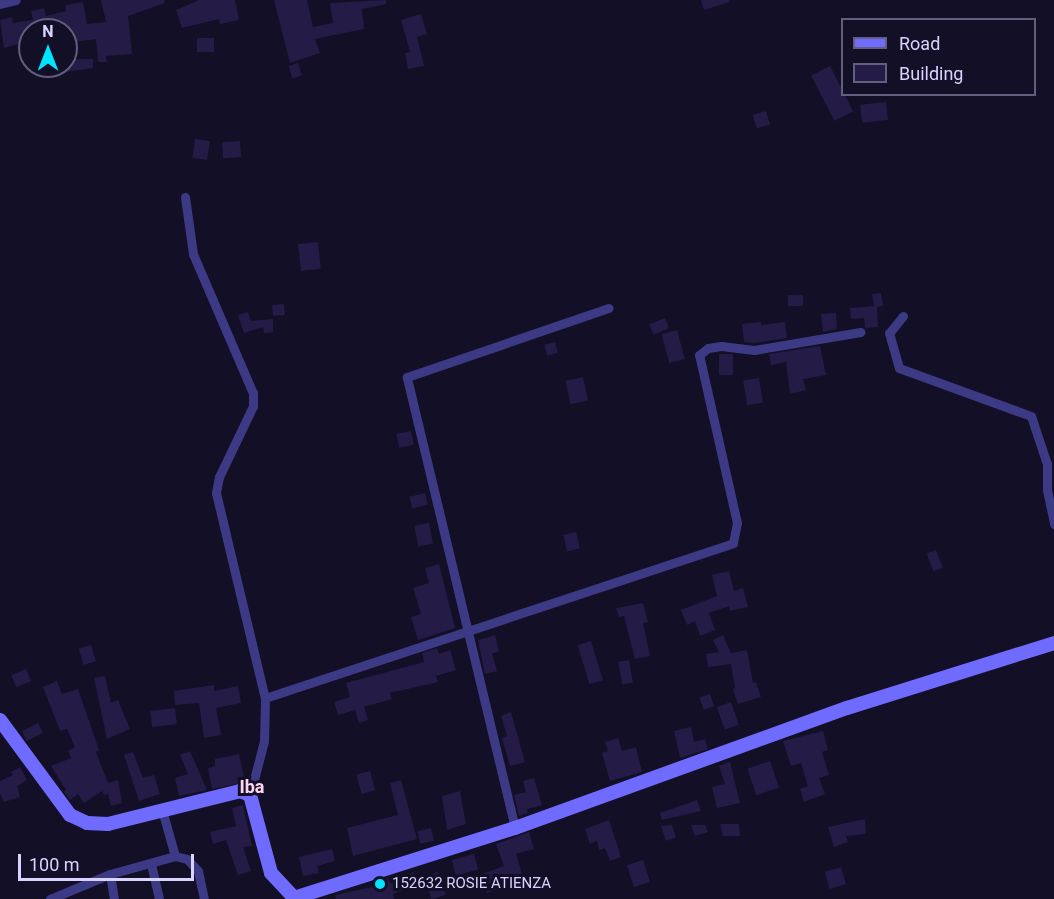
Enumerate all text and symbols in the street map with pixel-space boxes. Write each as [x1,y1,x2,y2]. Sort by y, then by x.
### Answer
north arrow [18,18,78,78]
legend [841,18,1036,96]
text: N [42,22,54,41]
text: Road [899,33,940,54]
text: Building [899,63,963,84]
district label: Iba [239,776,265,798]
scale bar [21,842,196,880]
text: 100 m [29,854,80,875]
place label: 152632 ROSIE ATIENZA [392,875,551,893]
marker: 152632 ROSIE ATIENZA [373,877,387,891]

